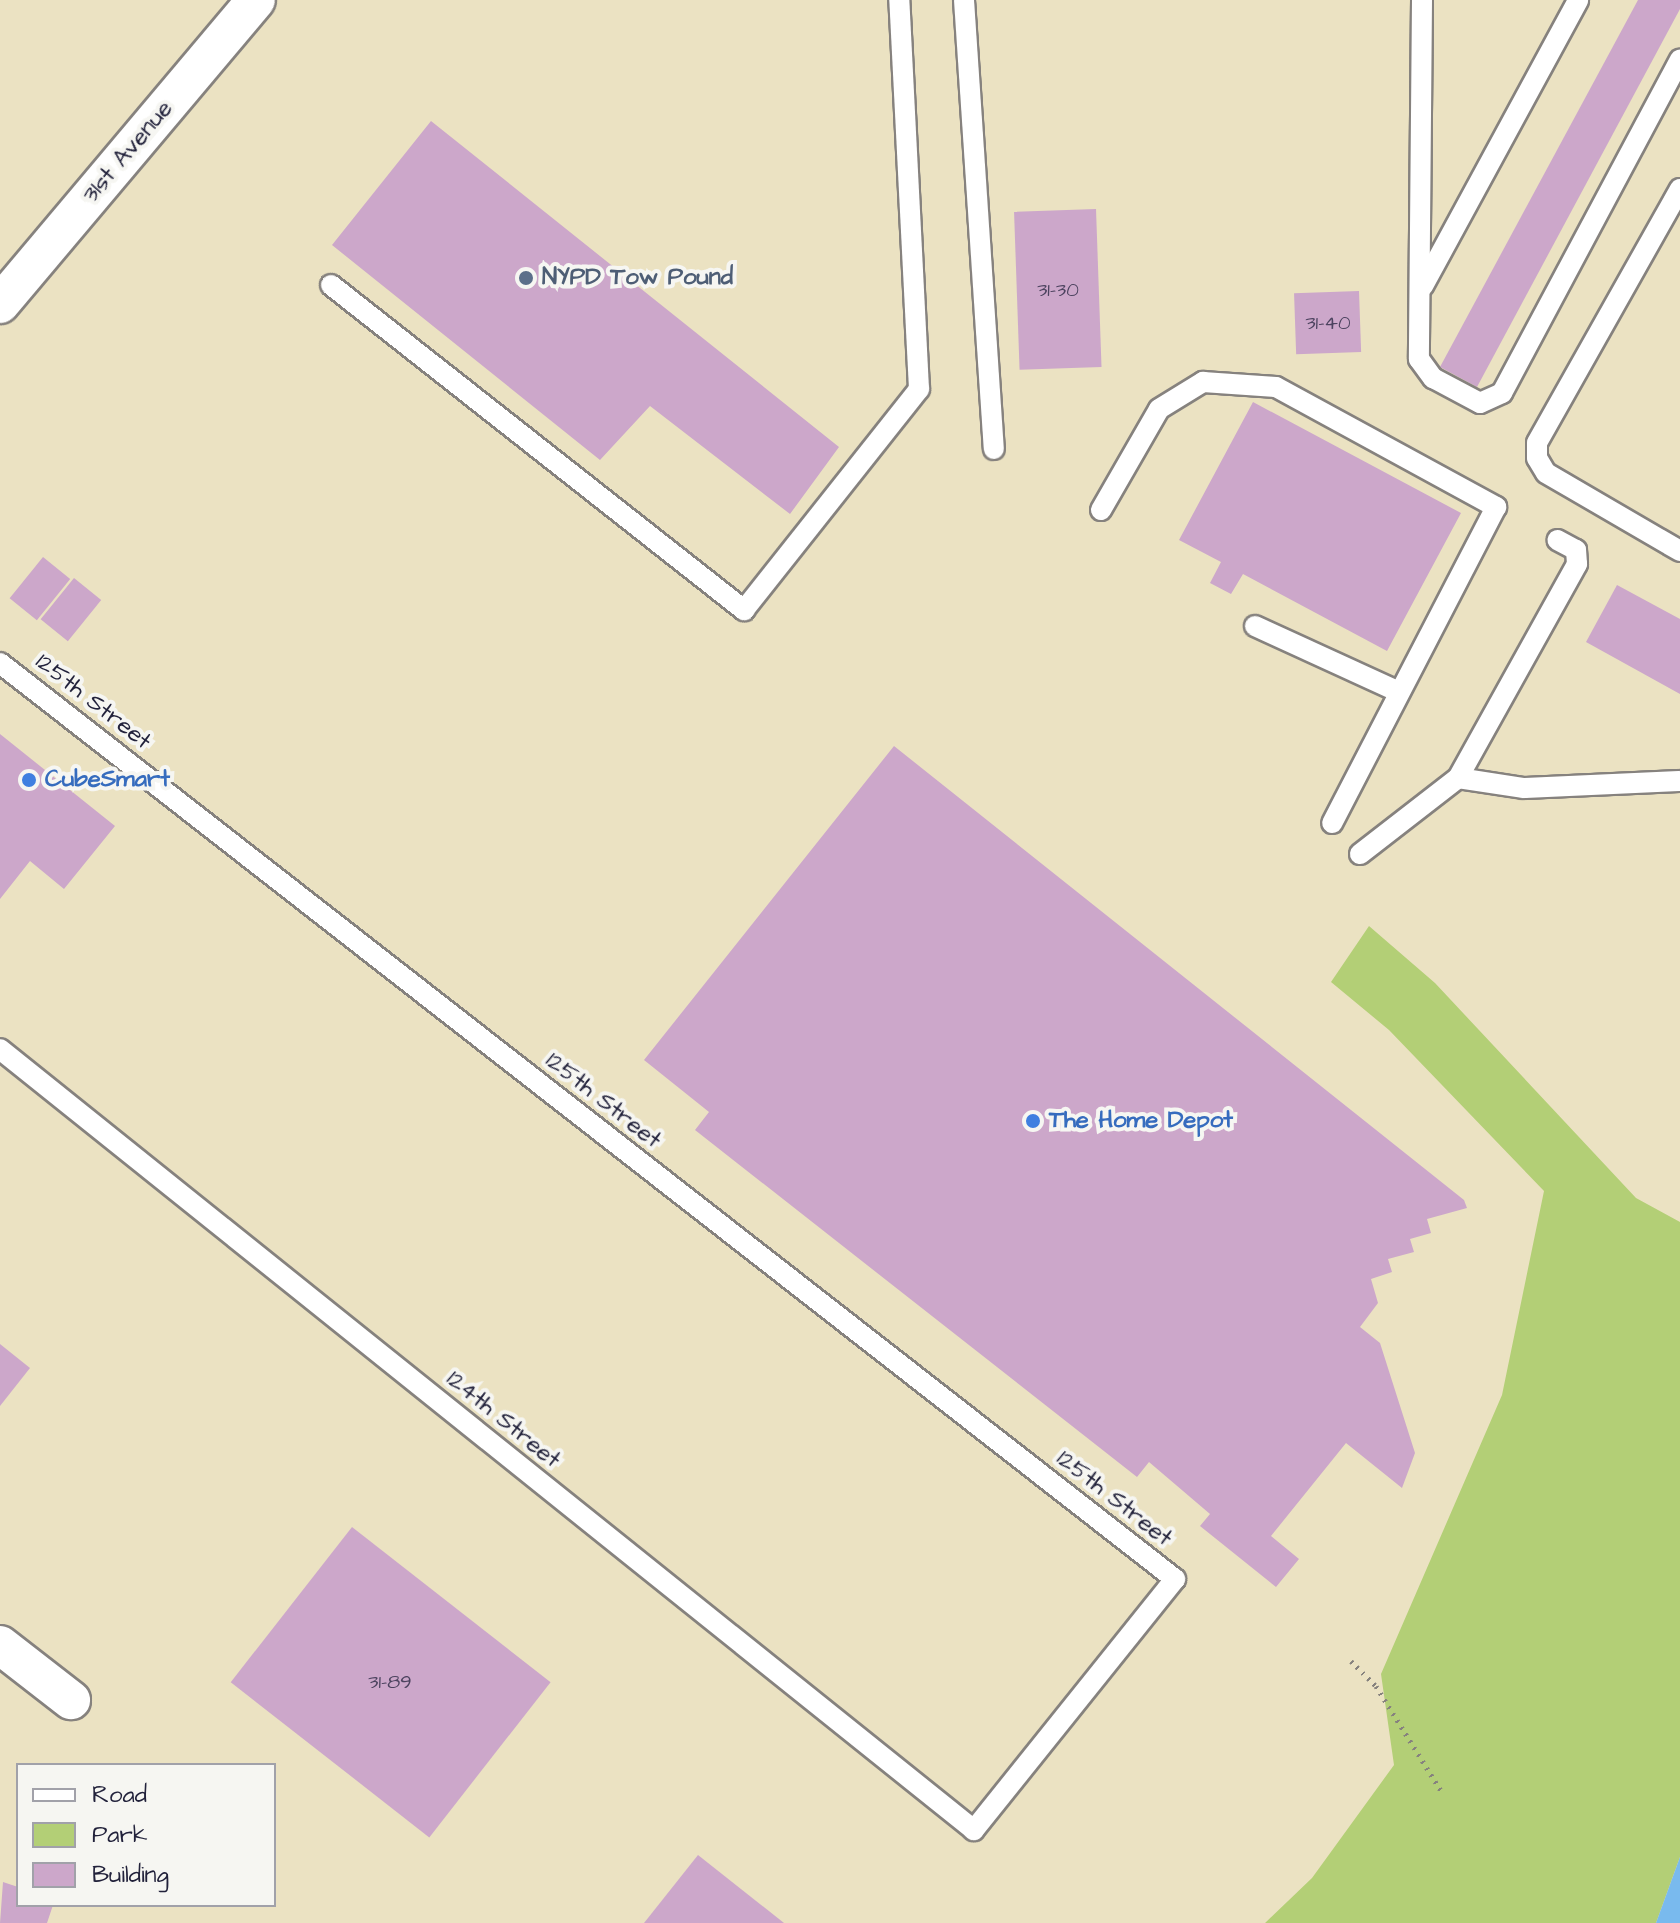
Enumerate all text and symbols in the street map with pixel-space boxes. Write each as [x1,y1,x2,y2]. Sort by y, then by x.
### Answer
street label: 31st Avenue [77,95,179,209]
place label: NYPD Tow Pound [542,264,733,292]
marker: NYPD Tow Pound [517,269,535,287]
house number: 31-30 [1037,278,1079,302]
house number: 31-40 [1305,311,1351,335]
street label: 125th Street [29,648,157,756]
place label: CubeSmart [45,766,170,794]
marker: CubeSmart [20,771,38,789]
street label: 125th Street [539,1047,667,1155]
place label: The Home Depot [1049,1107,1233,1135]
marker: The Home Depot [1024,1112,1042,1130]
street label: 124th Street [440,1365,566,1475]
street label: 125th Street [1050,1445,1178,1553]
house number: 31-89 [368,1670,412,1694]
legend [16,1763,276,1907]
text: Road [92,1778,147,1812]
text: Park [92,1818,148,1852]
text: Building [92,1858,169,1892]

